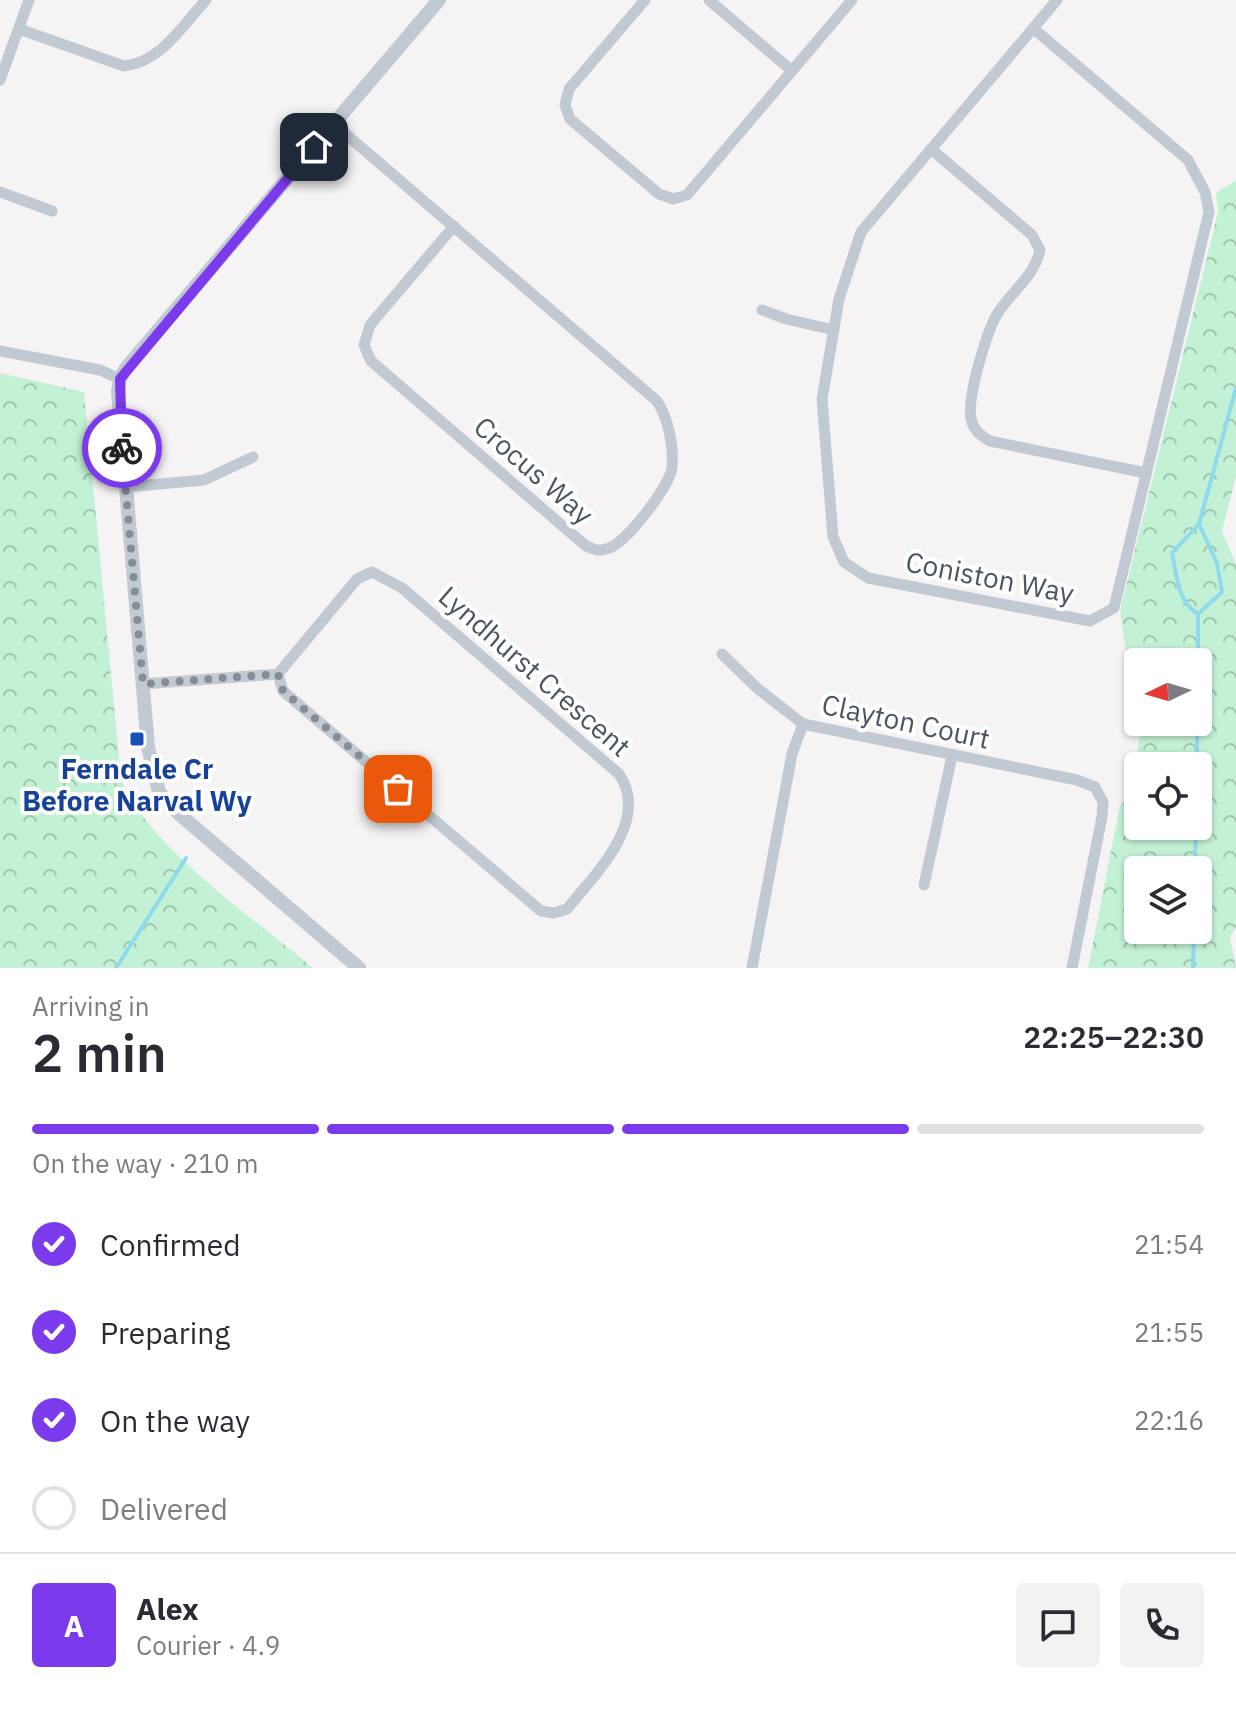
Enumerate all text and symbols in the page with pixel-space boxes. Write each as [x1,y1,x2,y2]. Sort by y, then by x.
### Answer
pin [280,113,348,181]
icon: home [292,125,336,169]
courier [82,408,162,488]
street label: Crocus Way [466,408,602,532]
icon: bike [100,426,144,470]
street label: Coniston Way [903,543,1077,611]
street label: Lyndhurst Crescent [431,577,639,765]
north arrow [1124,648,1212,736]
map controls [1124,648,1212,944]
street label: Clayton Court [819,685,993,757]
marker: Ferndale Cr Before Narval Wy [128,730,146,748]
place label: Ferndale Cr Before Narval Wy [22,750,252,819]
button: locate [1124,752,1212,840]
pin [364,755,432,823]
icon: bag [376,767,420,811]
button: layers [1124,856,1212,944]
text: Arriving in [32,989,149,1023]
text: 22:25–22:30 [1023,1017,1204,1056]
text: 2 min [32,1019,167,1086]
text: On the way · 210 m [32,1146,258,1180]
icon: check [32,1222,76,1266]
text: Confirmed [100,1225,241,1264]
text: 21:54 [1134,1227,1204,1261]
icon: check [32,1310,76,1354]
text: Preparing [100,1313,230,1352]
text: 21:55 [1134,1315,1204,1349]
icon: check [32,1398,76,1442]
text: On the way [100,1401,250,1440]
text: 22:16 [1134,1403,1204,1437]
text: Delivered [100,1489,228,1528]
button: chat [1016,1583,1100,1667]
button: phone [1120,1583,1204,1667]
text: Alex [136,1589,199,1628]
text: A [64,1606,84,1645]
text: Courier · 4.9 [136,1628,280,1662]

